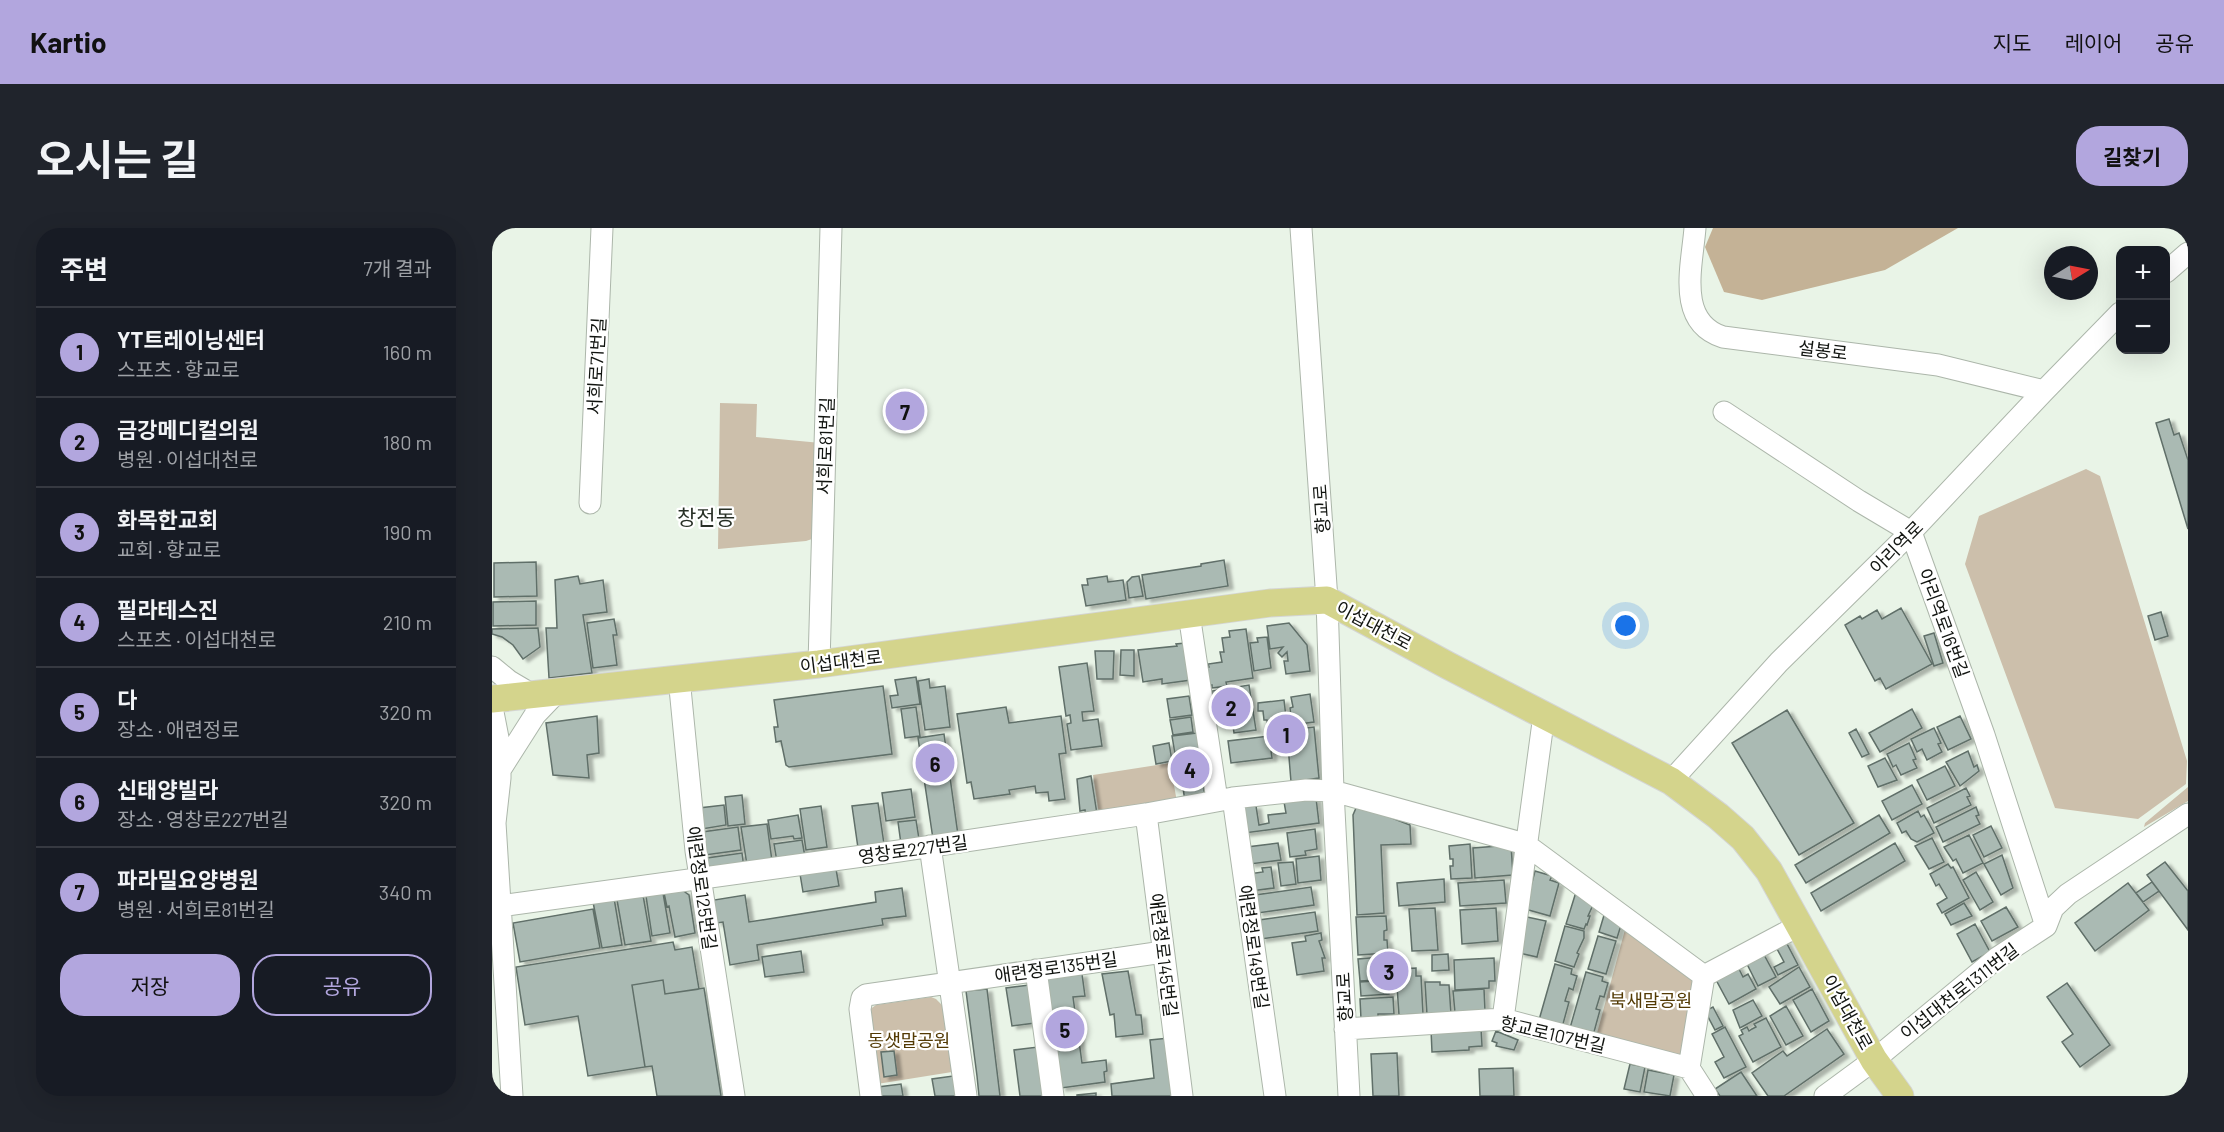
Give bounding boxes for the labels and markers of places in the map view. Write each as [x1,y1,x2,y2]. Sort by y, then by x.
pin: 7 [886,388,924,434]
pin: 2 [1212,684,1250,730]
pin: 1 [1266,712,1306,756]
pin: 6 [916,740,954,786]
pin: 4 [1170,746,1210,792]
pin: 3 [1370,948,1408,994]
pin: 5 [1046,1006,1084,1052]

